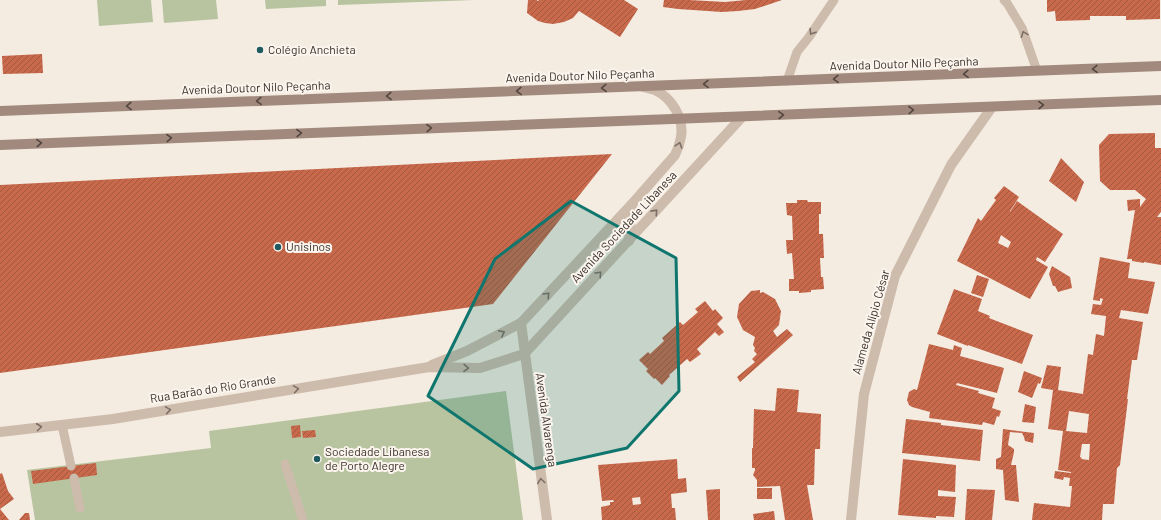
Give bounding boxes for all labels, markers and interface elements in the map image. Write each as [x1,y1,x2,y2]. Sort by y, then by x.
one-way arrow [809,28,817,35]
one-way arrow [1021,31,1029,38]
place label: Colégio Anchieta [268,42,356,56]
marker: Colégio Anchieta [255,45,265,55]
street label: Avenida Doutor Nilo Peçanha [829,53,979,73]
street label: Avenida Doutor Nilo Peçanha [505,65,655,85]
one-way arrow [1092,65,1098,73]
one-way arrow [962,70,969,79]
one-way arrow [833,75,839,83]
street label: Avenida Doutor Nilo Peçanha [181,77,331,97]
one-way arrow [703,80,709,88]
one-way arrow [601,84,607,92]
one-way arrow [516,87,522,95]
one-way arrow [386,92,392,100]
one-way arrow [256,97,262,106]
one-way arrow [1038,101,1044,109]
one-way arrow [126,102,132,111]
one-way arrow [908,106,914,114]
one-way arrow [778,111,784,120]
one-way arrow [426,124,432,133]
one-way arrow [296,129,302,138]
one-way arrow [166,134,172,143]
one-way arrow [36,139,42,148]
one-way arrow [674,142,682,149]
street label: Avenida Sociedade Libanesa [568,167,679,285]
one-way arrow [651,209,658,217]
place label: Unisinos [286,239,331,253]
marker: Unisinos [273,242,283,252]
street label: Alameda Alípio César [848,267,892,376]
one-way arrow [594,271,601,279]
one-way arrow [543,292,550,300]
one-way arrow [498,330,505,338]
one-way arrow [463,363,469,372]
street label: Rua Barão do Rio Grande [149,371,277,405]
street label: Avenida Alvarenga [533,372,561,468]
one-way arrow [293,385,299,394]
one-way arrow [164,406,171,415]
one-way arrow [36,423,42,432]
place label: Sociedade Libanesa de Porto Alegre [325,444,429,472]
marker: Sociedade Libanesa de Porto Alegre [312,454,322,464]
one-way arrow [537,478,546,484]

